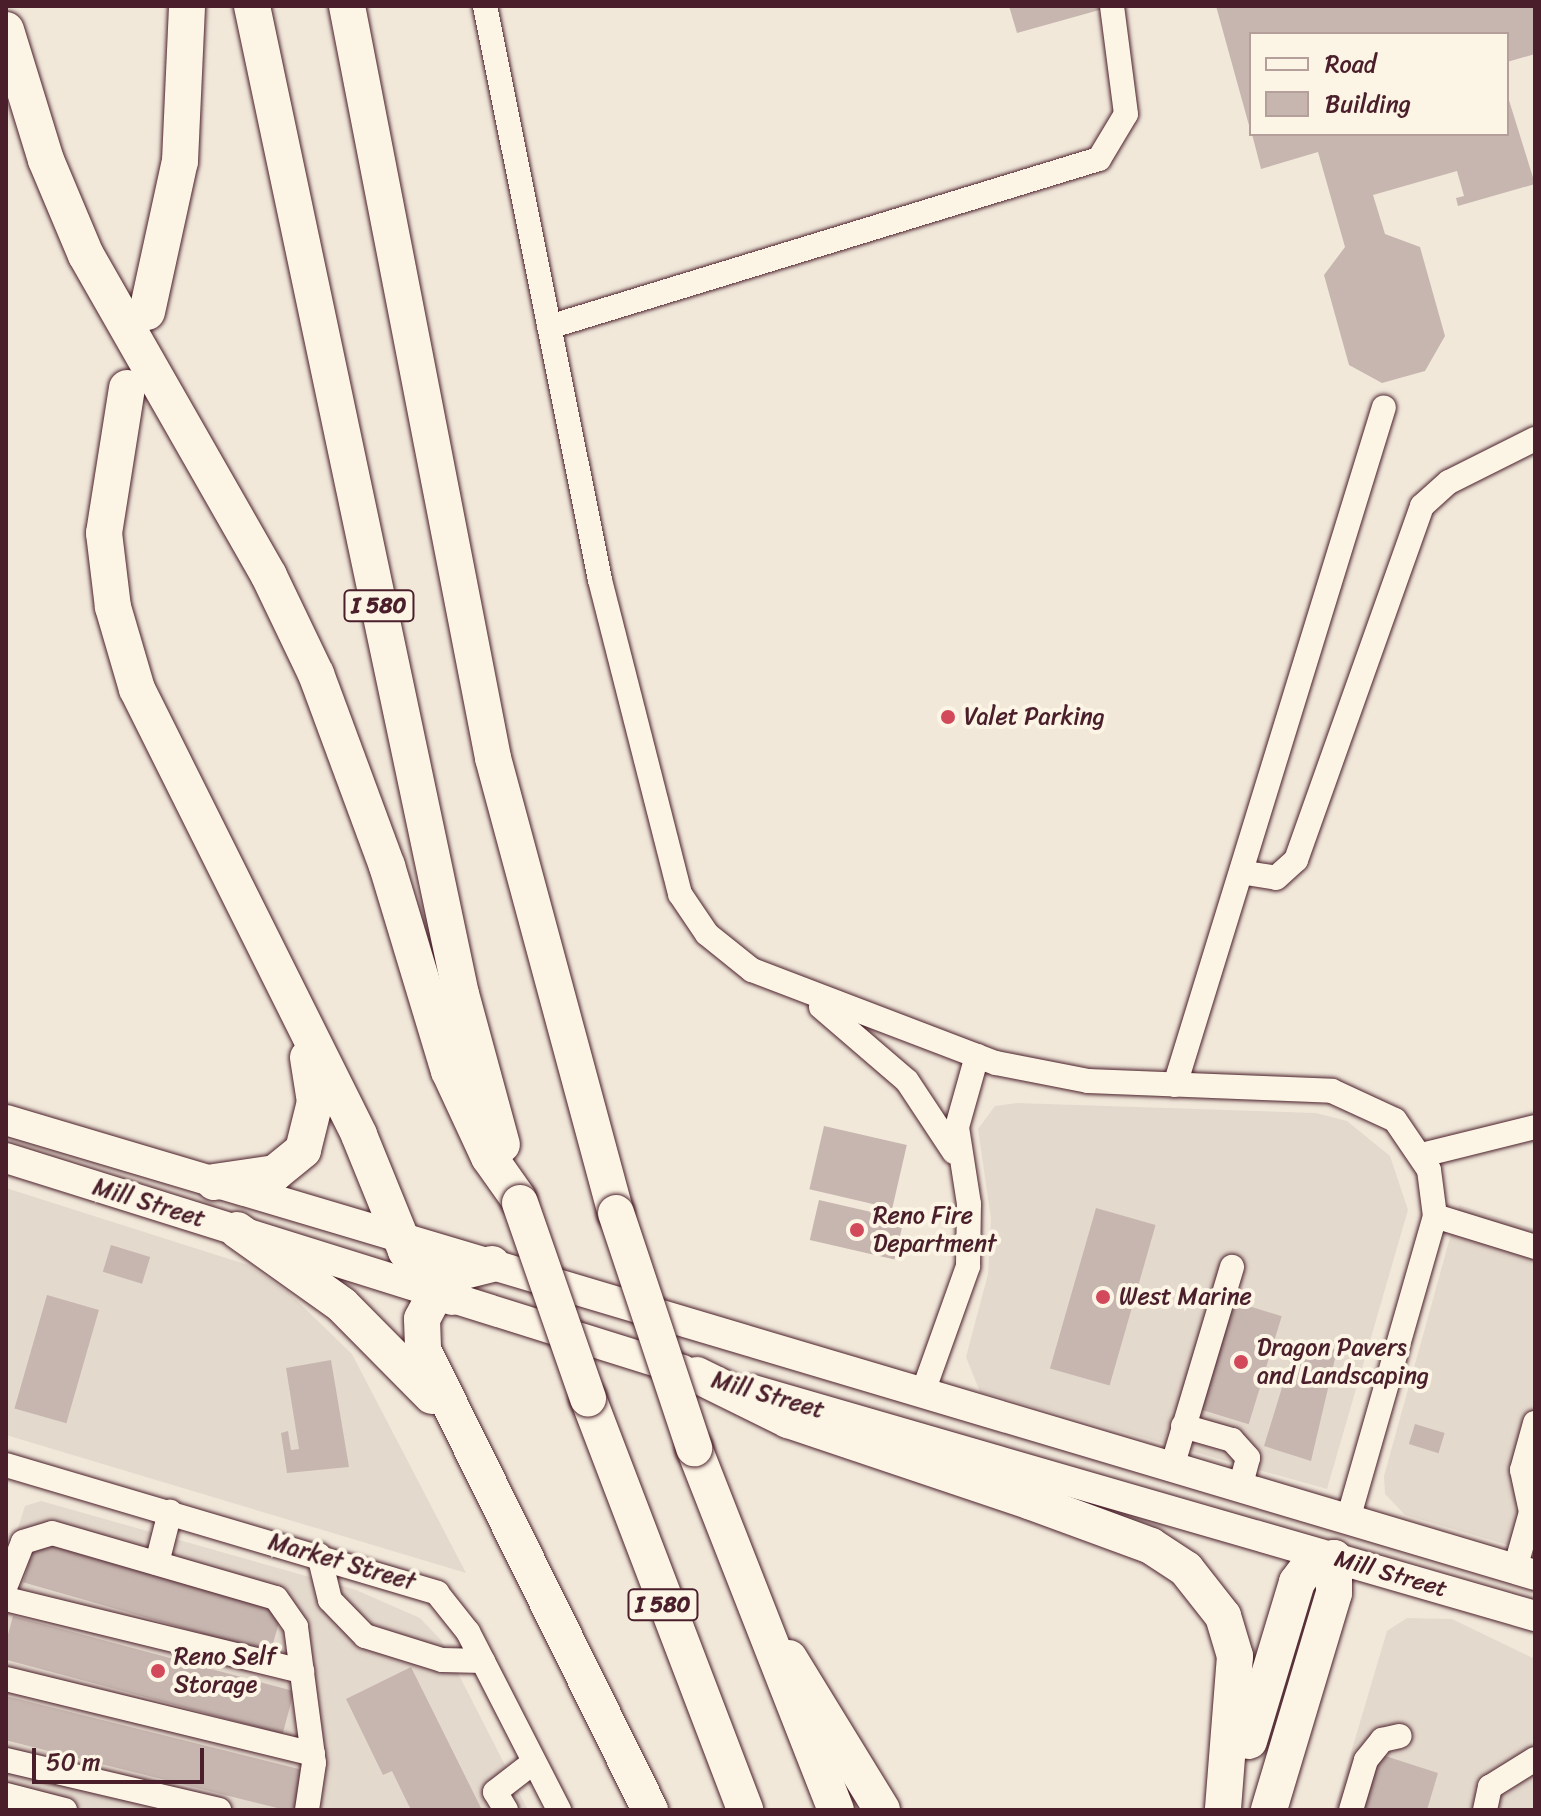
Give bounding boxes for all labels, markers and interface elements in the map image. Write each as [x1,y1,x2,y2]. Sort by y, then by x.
legend [1249,32,1509,136]
text: Road [1325,43,1376,85]
text: Building [1325,83,1411,125]
road number: I 580 [343,588,415,624]
place label: Valet Parking [964,703,1106,731]
marker: Valet Parking [939,708,957,726]
street label: Mill Street [89,1172,209,1234]
place label: Reno Fire Department [873,1202,997,1258]
marker: Reno Fire Department [848,1221,866,1239]
place label: West Marine [1119,1283,1250,1311]
marker: West Marine [1094,1288,1112,1306]
place label: Dragon Pavers and Landscaping [1257,1334,1428,1390]
marker: Dragon Pavers and Landscaping [1232,1353,1250,1371]
street label: Mill Street [708,1365,828,1425]
street label: Market Street [265,1527,419,1597]
street label: Mill Street [1331,1544,1451,1604]
road number: I 580 [627,1587,699,1623]
place label: Reno Self Storage [174,1643,277,1699]
marker: Reno Self Storage [149,1662,167,1680]
scale bar [36,1732,208,1782]
text: 50 m [46,1741,101,1783]

